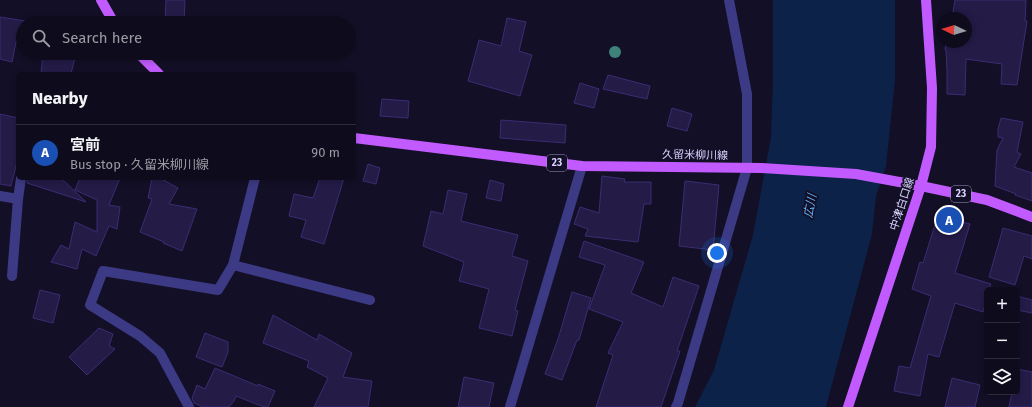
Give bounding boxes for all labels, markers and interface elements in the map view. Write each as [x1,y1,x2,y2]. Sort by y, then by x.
north arrow [936,12,972,48]
search box [16,16,356,60]
icon: search [30,27,52,49]
text: Search here [62,29,142,47]
text: Nearby [32,88,87,109]
text: 宮前 [70,136,100,154]
text: A [41,145,49,160]
text: 90 m [311,145,340,160]
street label: 久留米柳川線 [662,148,728,162]
road number: 23 [547,155,567,171]
text: Bus stop · 久留米柳川線 [70,157,209,172]
street label: 中津白口線 [887,176,917,232]
road number: 23 [951,186,971,202]
water label: 広川 [801,191,820,219]
pin: A [936,205,962,235]
your location [707,243,727,263]
map controls [984,287,1020,395]
button: + [984,287,1020,323]
button: − [984,323,1020,359]
button: layers [984,359,1020,395]

